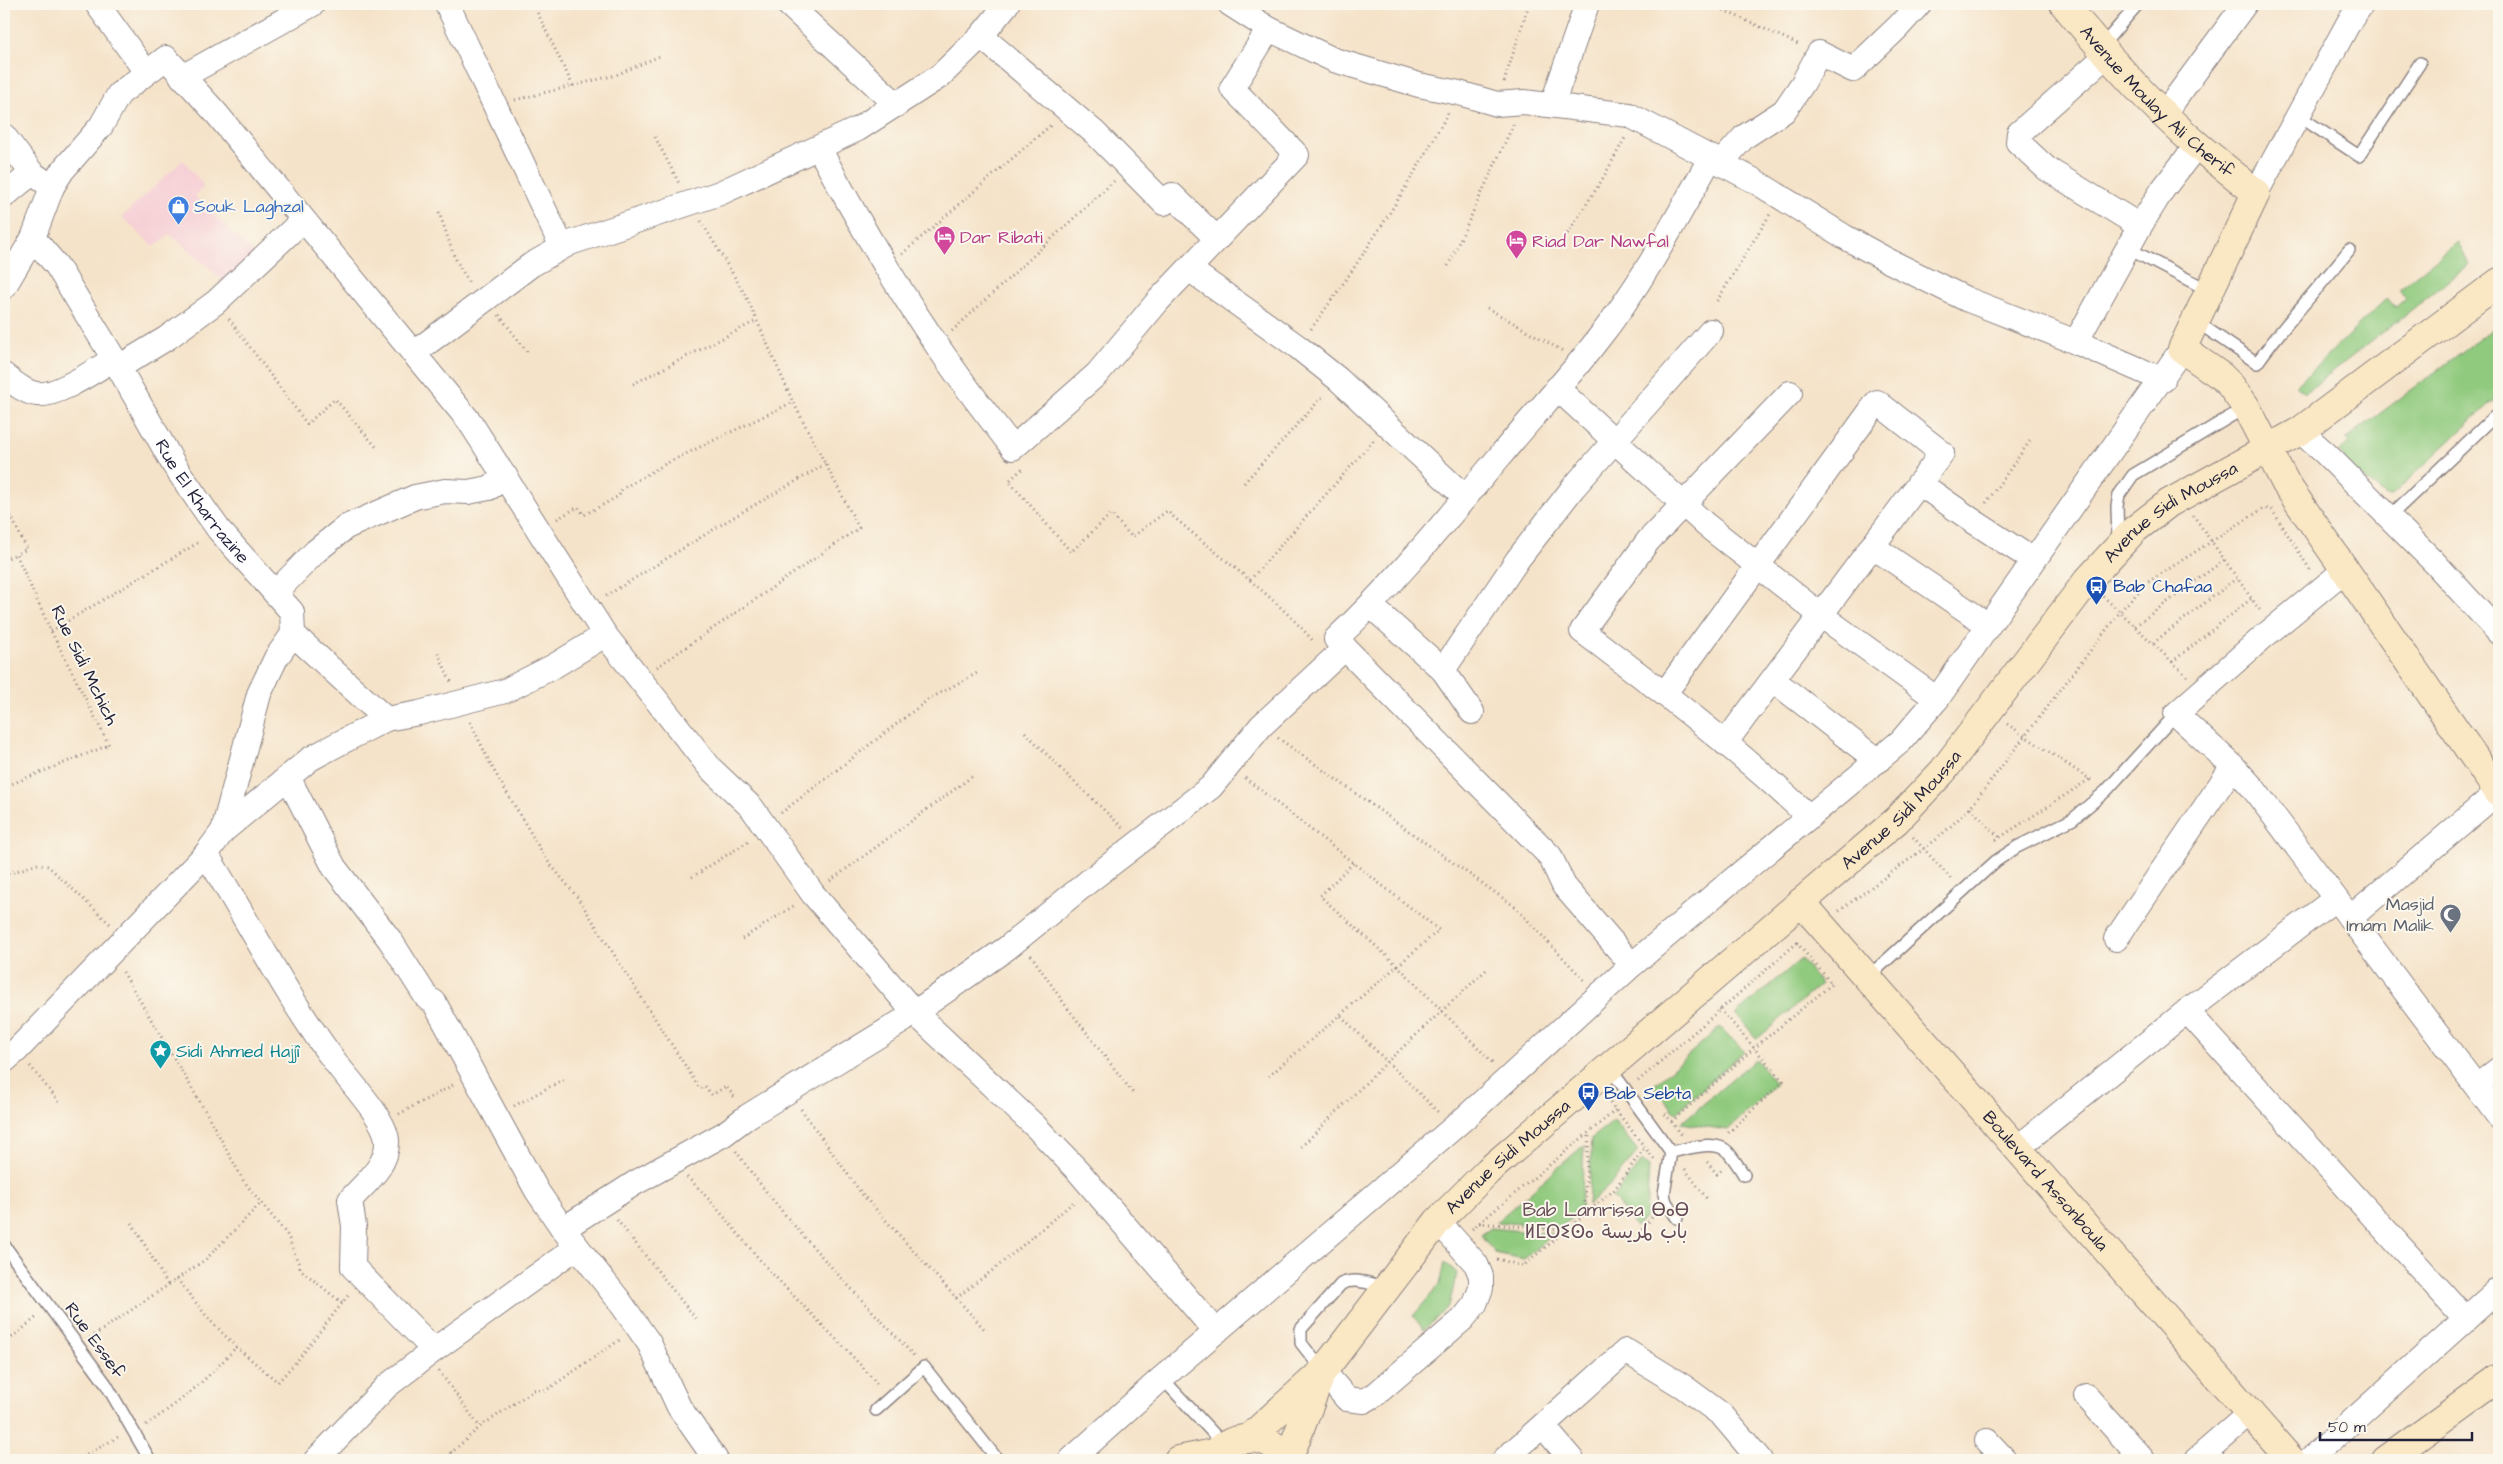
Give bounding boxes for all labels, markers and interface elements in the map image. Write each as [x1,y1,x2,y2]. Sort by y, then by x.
street label: Avenue Moulay Ali Cherif [2074,20,2240,184]
shop icon: Souk Laghzal [166,194,190,225]
place label: Souk Laghzal [194,194,304,220]
hotel icon: Dar Ribati [932,225,956,256]
place label: Dar Ribati [960,225,1043,250]
hotel icon: Riad Dar Nawfal [1504,229,1528,260]
place label: Riad Dar Nawfal [1532,229,1669,254]
street label: Rue El Kharrazine [149,435,255,569]
street label: Avenue Sidi Moussa [2098,456,2242,568]
bus stop icon: Bab Chafaa [2085,574,2109,605]
place label: Bab Chafaa [2113,574,2212,599]
street label: Rue Sidi Mchich [45,601,124,729]
street label: Avenue Sidi Moussa [1836,745,1967,876]
place label: Masjid Imam Malik [2346,892,2434,938]
mosque icon: Masjid Imam Malik [2438,902,2462,933]
place icon: Sidi Ahmed Hajjî [148,1039,172,1070]
place label: Sidi Ahmed Hajjî [176,1039,301,1064]
bus stop icon: Bab Sebta [1576,1081,1600,1112]
place label: Bab Sebta [1604,1081,1691,1106]
street label: Avenue Sidi Moussa [1440,1094,1576,1220]
street label: Boulevard Assonboula [1977,1105,2114,1257]
district label: Bab Lamrissa ⴱⴰⴱ ⵍⵎⵔⵉⵙⴰ باب لمريسة [1523,1197,1689,1246]
street label: Rue Essef [59,1297,131,1384]
scale bar [2320,1409,2473,1441]
text: 50 m [2328,1417,2366,1438]

